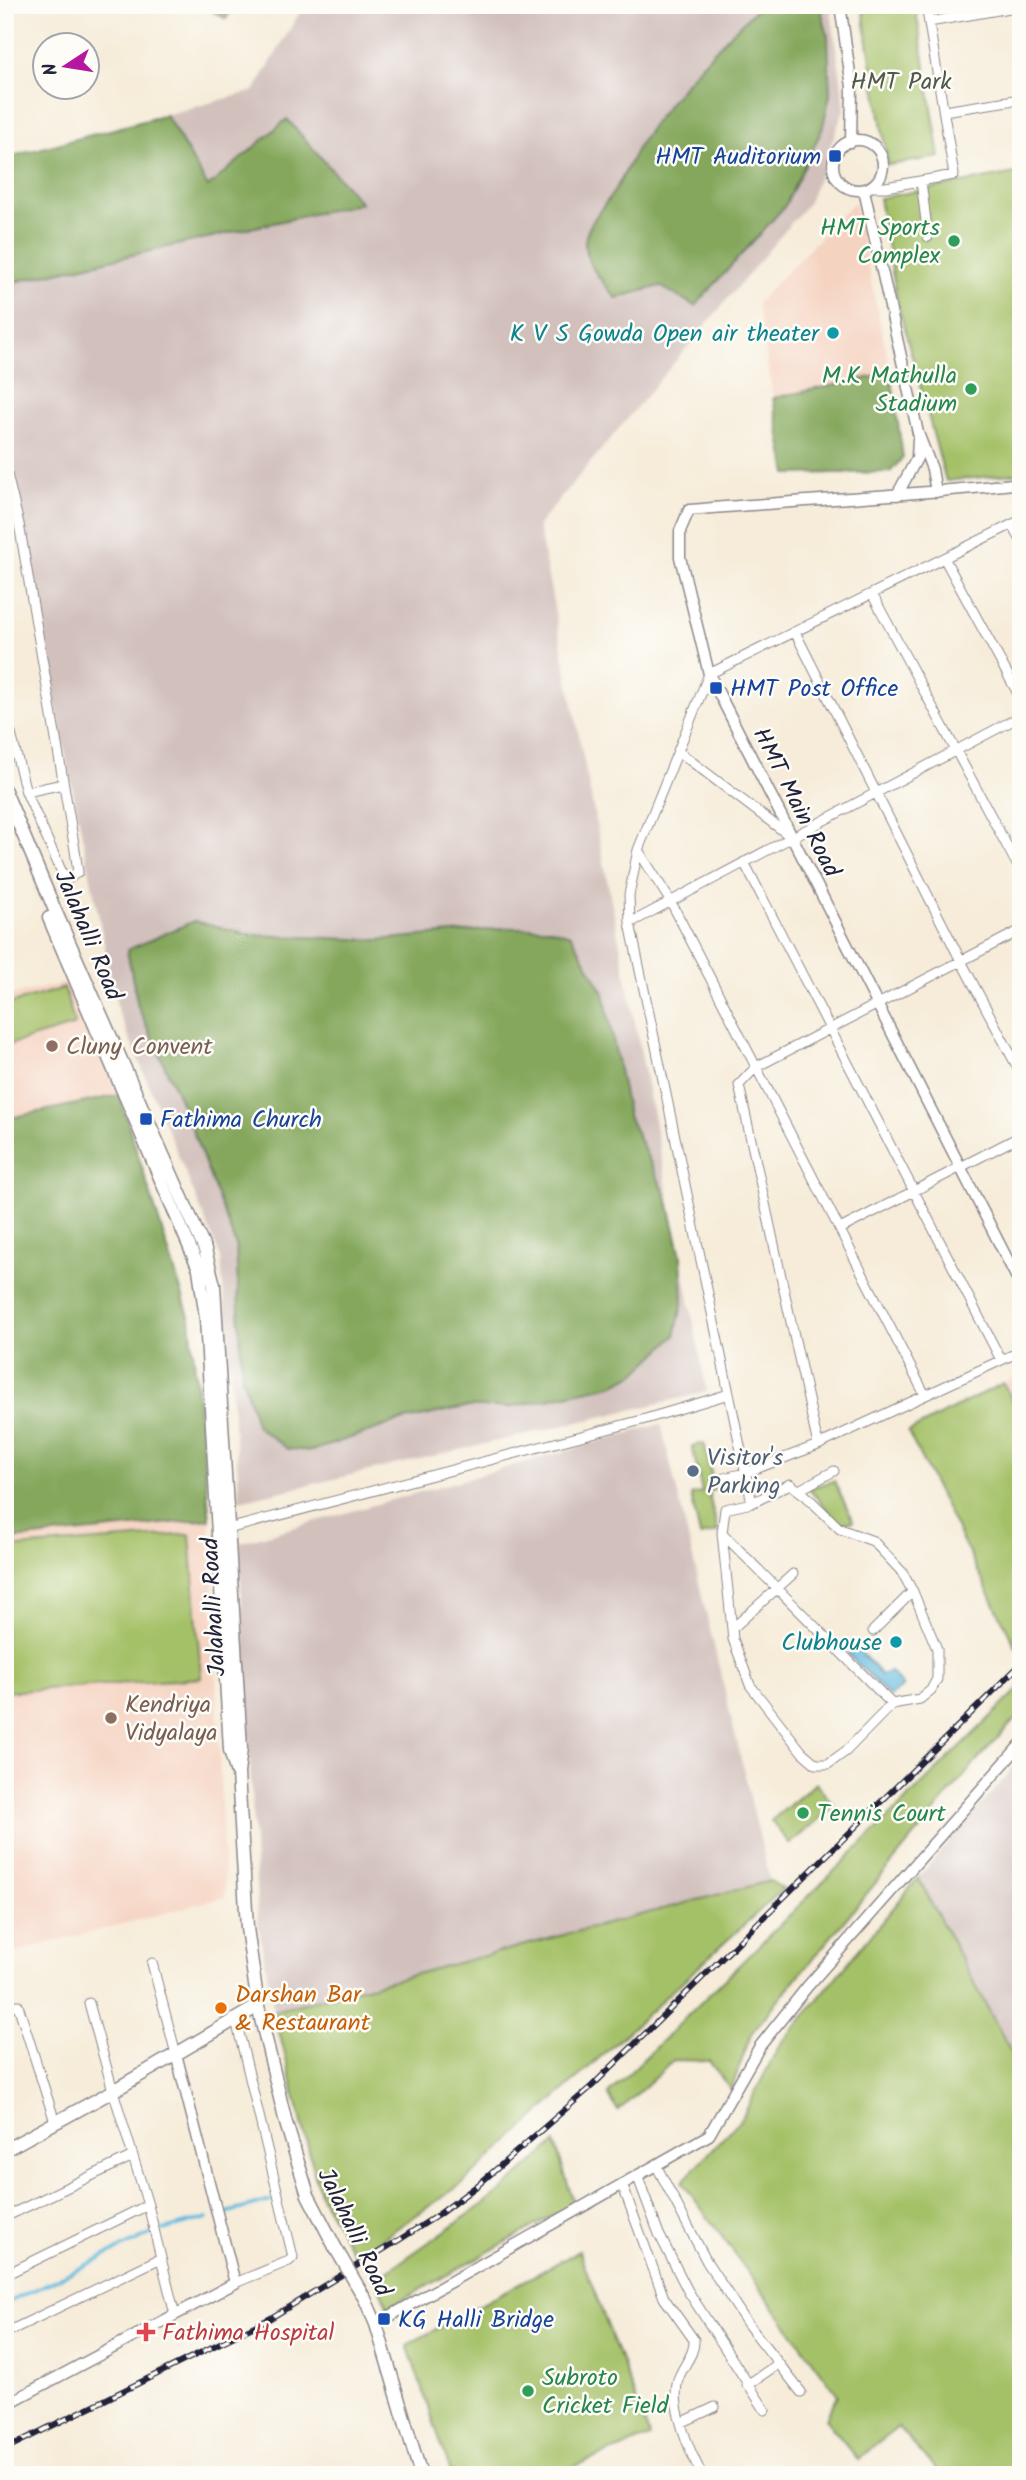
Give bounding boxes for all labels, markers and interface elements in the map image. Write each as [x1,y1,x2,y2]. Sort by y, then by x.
north arrow [32,32,102,102]
text: N [35,60,67,78]
park label: HMT Park [851,63,952,102]
place label: HMT Auditorium [655,138,821,177]
marker: HMT Auditorium [827,148,843,164]
place label: HMT Sports Complex [820,209,941,276]
marker: HMT Sports Complex [946,233,962,249]
place label: K V S Gowda Open air theater [510,315,821,354]
marker: K V S Gowda Open air theater [825,325,841,341]
place label: M.K Mathulla Stadium [822,357,957,424]
marker: M.K Mathulla Stadium [963,381,979,397]
place label: HMT Post Office [730,670,899,709]
marker: HMT Post Office [708,680,724,696]
street label: HMT Main Road [741,721,851,885]
street label: Jalahalli Road [43,864,133,1008]
place label: Cluny Convent [66,1028,213,1067]
marker: Cluny Convent [44,1038,60,1054]
place label: Fathima Church [160,1101,322,1140]
marker: Fathima Church [138,1111,154,1127]
place label: Visitor's Parking [707,1439,783,1506]
marker: Visitor's Parking [685,1463,701,1479]
street label: Jalahalli Road [191,1535,238,1677]
place label: Clubhouse [781,1624,882,1663]
marker: Clubhouse [888,1634,904,1650]
place label: Kendriya Vidyalaya [125,1686,218,1753]
marker: Kendriya Vidyalaya [103,1710,119,1726]
place label: Tennis Court [817,1795,947,1834]
marker: Tennis Court [795,1805,811,1821]
place label: Darshan Bar & Restaurant [235,1976,371,2043]
marker: Darshan Bar & Restaurant [213,2000,229,2016]
street label: Jalahalli Road [306,2162,402,2305]
place label: KG Halli Bridge [398,2301,554,2340]
marker: KG Halli Bridge [376,2311,392,2327]
place label: Fathima Hospital [162,2314,335,2353]
marker: Fathima Hospital [136,2322,156,2342]
place label: Subroto Cricket Field [542,2359,670,2426]
marker: Subroto Cricket Field [520,2383,536,2399]

